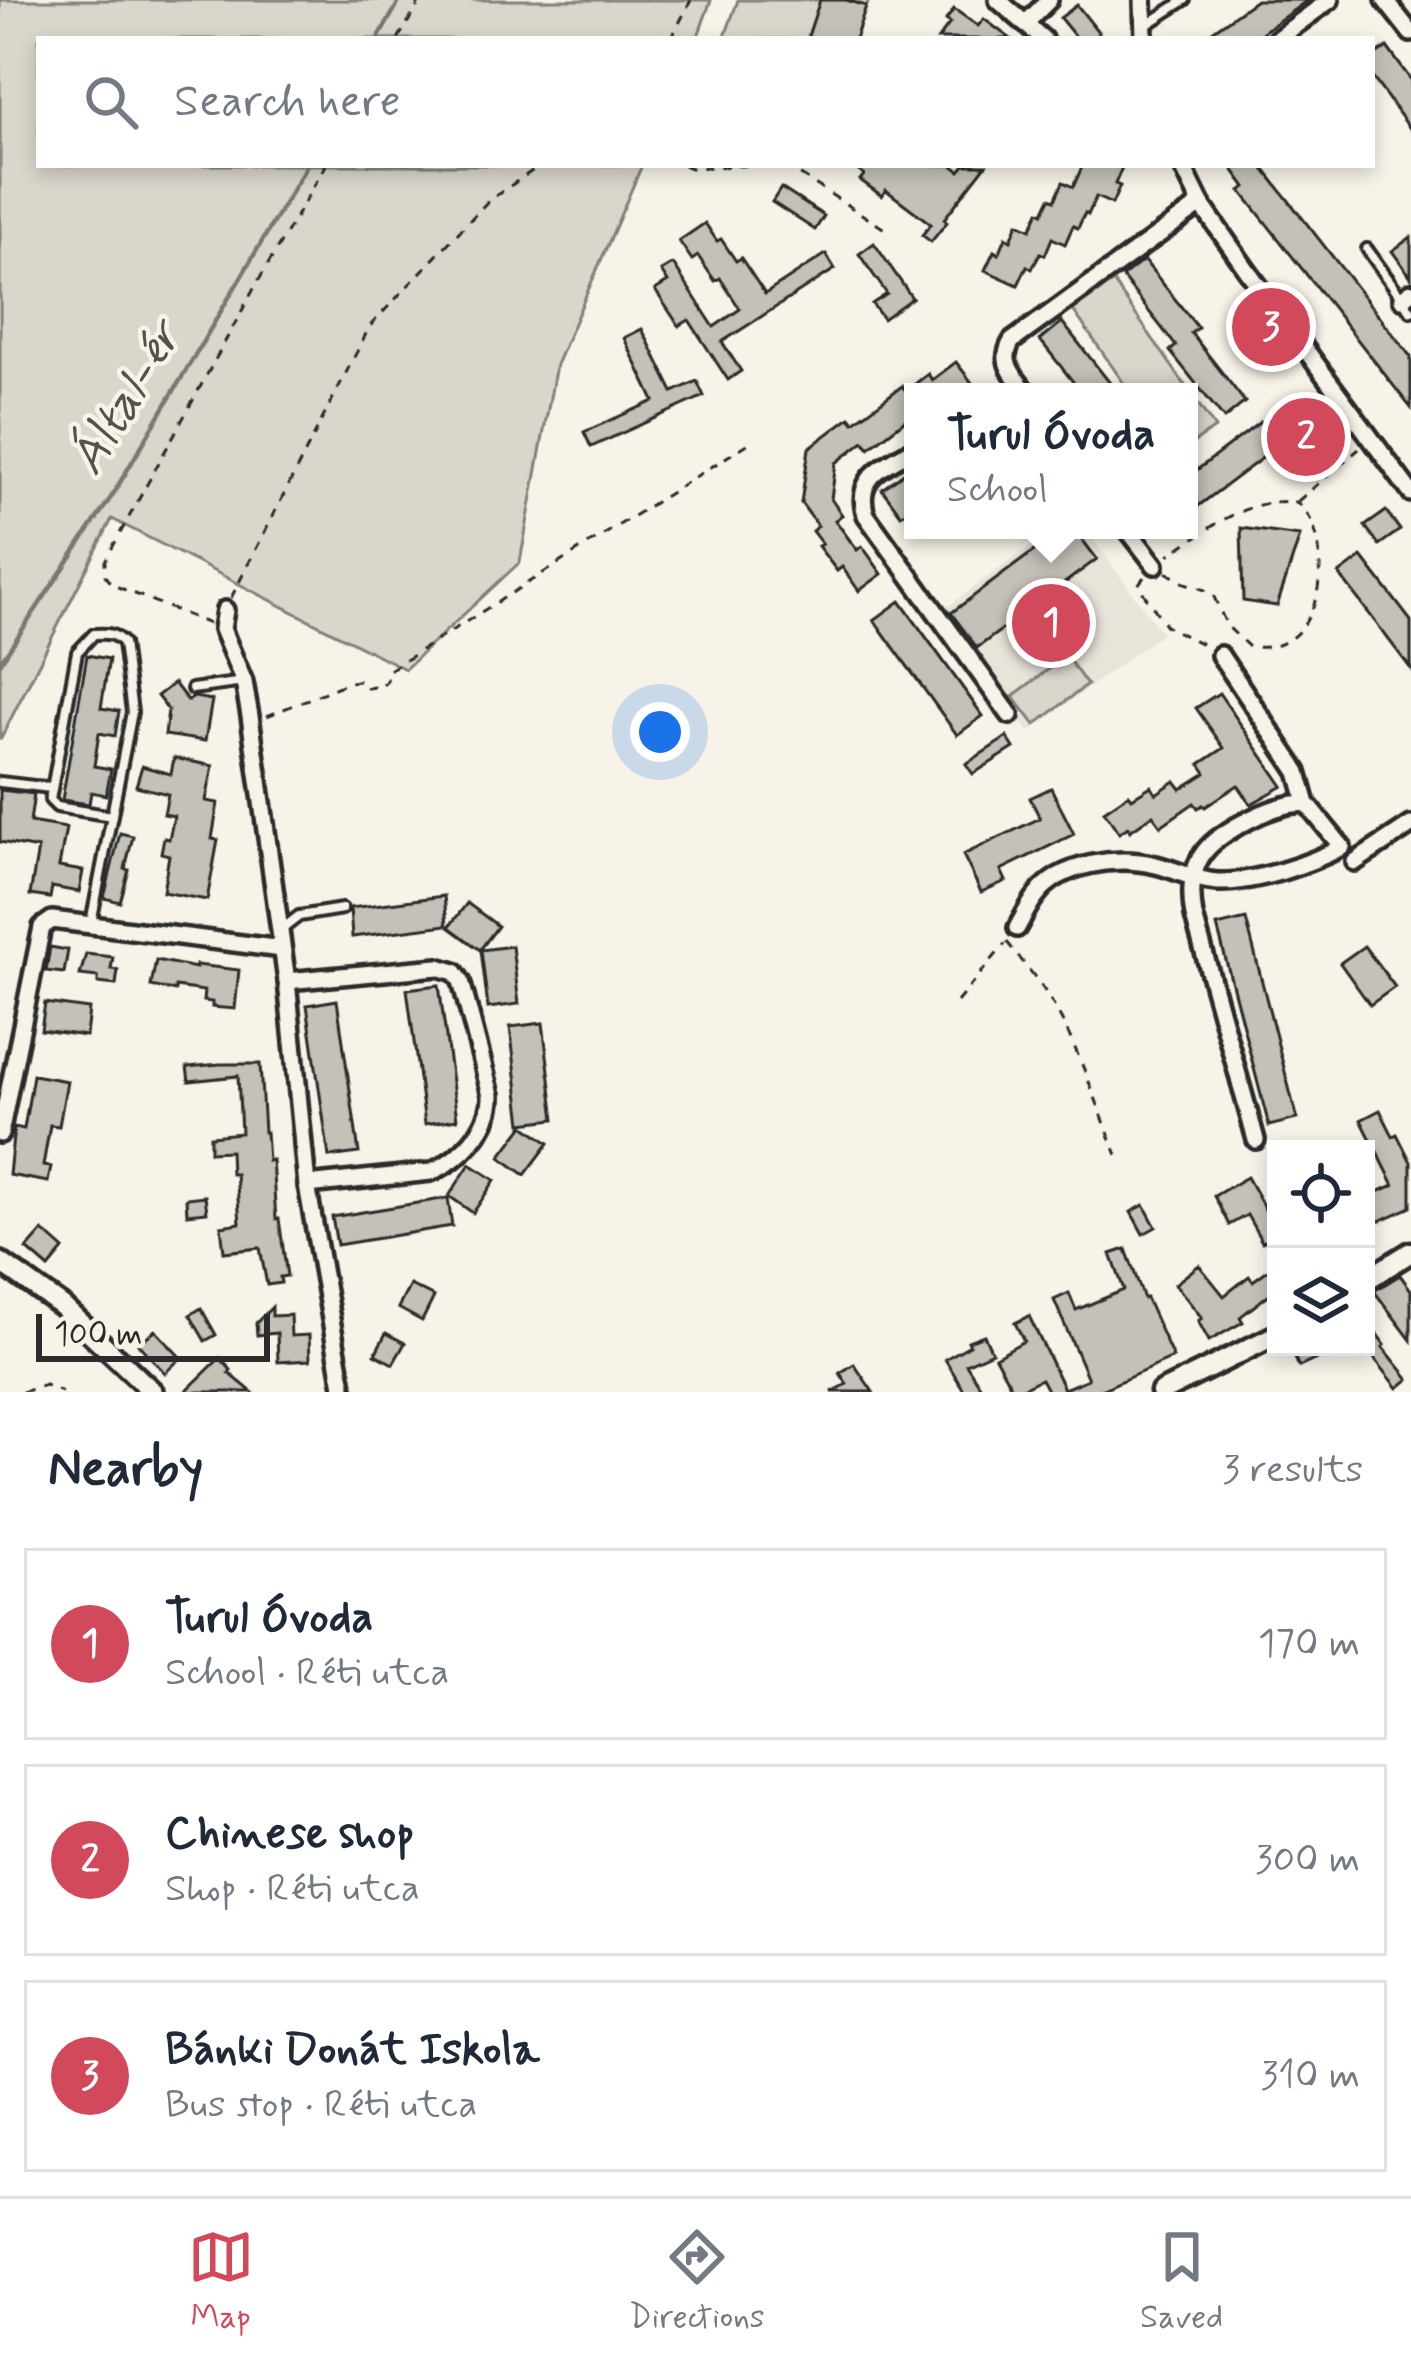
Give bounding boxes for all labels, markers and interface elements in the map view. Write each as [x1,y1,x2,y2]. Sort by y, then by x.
search box [36,36,1375,168]
icon: search [78,69,144,135]
text: Search here [174,73,401,132]
pin: 3 [1232,282,1310,372]
water label: Által-ér [56,306,201,488]
popup [904,383,1198,539]
pin: 2 [1267,392,1345,482]
text: Turul Óvoda [947,406,1155,465]
text: School [947,465,1048,516]
pin: 1 [1012,578,1090,668]
your location [630,702,690,762]
map controls [1267,1140,1375,1356]
button: locate [1267,1140,1375,1248]
button: layers [1267,1248,1375,1356]
scale bar [36,1308,270,1361]
text: 100 m [54,1313,143,1357]
text: Nearby [48,1437,203,1503]
text: 3 results [1222,1445,1363,1496]
text: Turul Óvoda [165,1589,373,1648]
text: 1 [81,1619,99,1670]
text: 170 m [1258,1619,1360,1670]
text: School · Réti utca [165,1648,449,1699]
text: Chinese shop [165,1805,414,1864]
text: 2 [80,1835,100,1886]
text: 300 m [1255,1835,1360,1886]
text: Shop · Réti utca [165,1864,420,1915]
text: Bánki Donát Iskola [165,2021,539,2080]
text: 3 [81,2051,99,2102]
text: 310 m [1261,2051,1360,2102]
text: Bus stop · Réti utca [165,2080,477,2131]
tab: Map [188,2224,254,2340]
tab: Directions [629,2224,765,2340]
tab: Saved [1140,2224,1223,2340]

